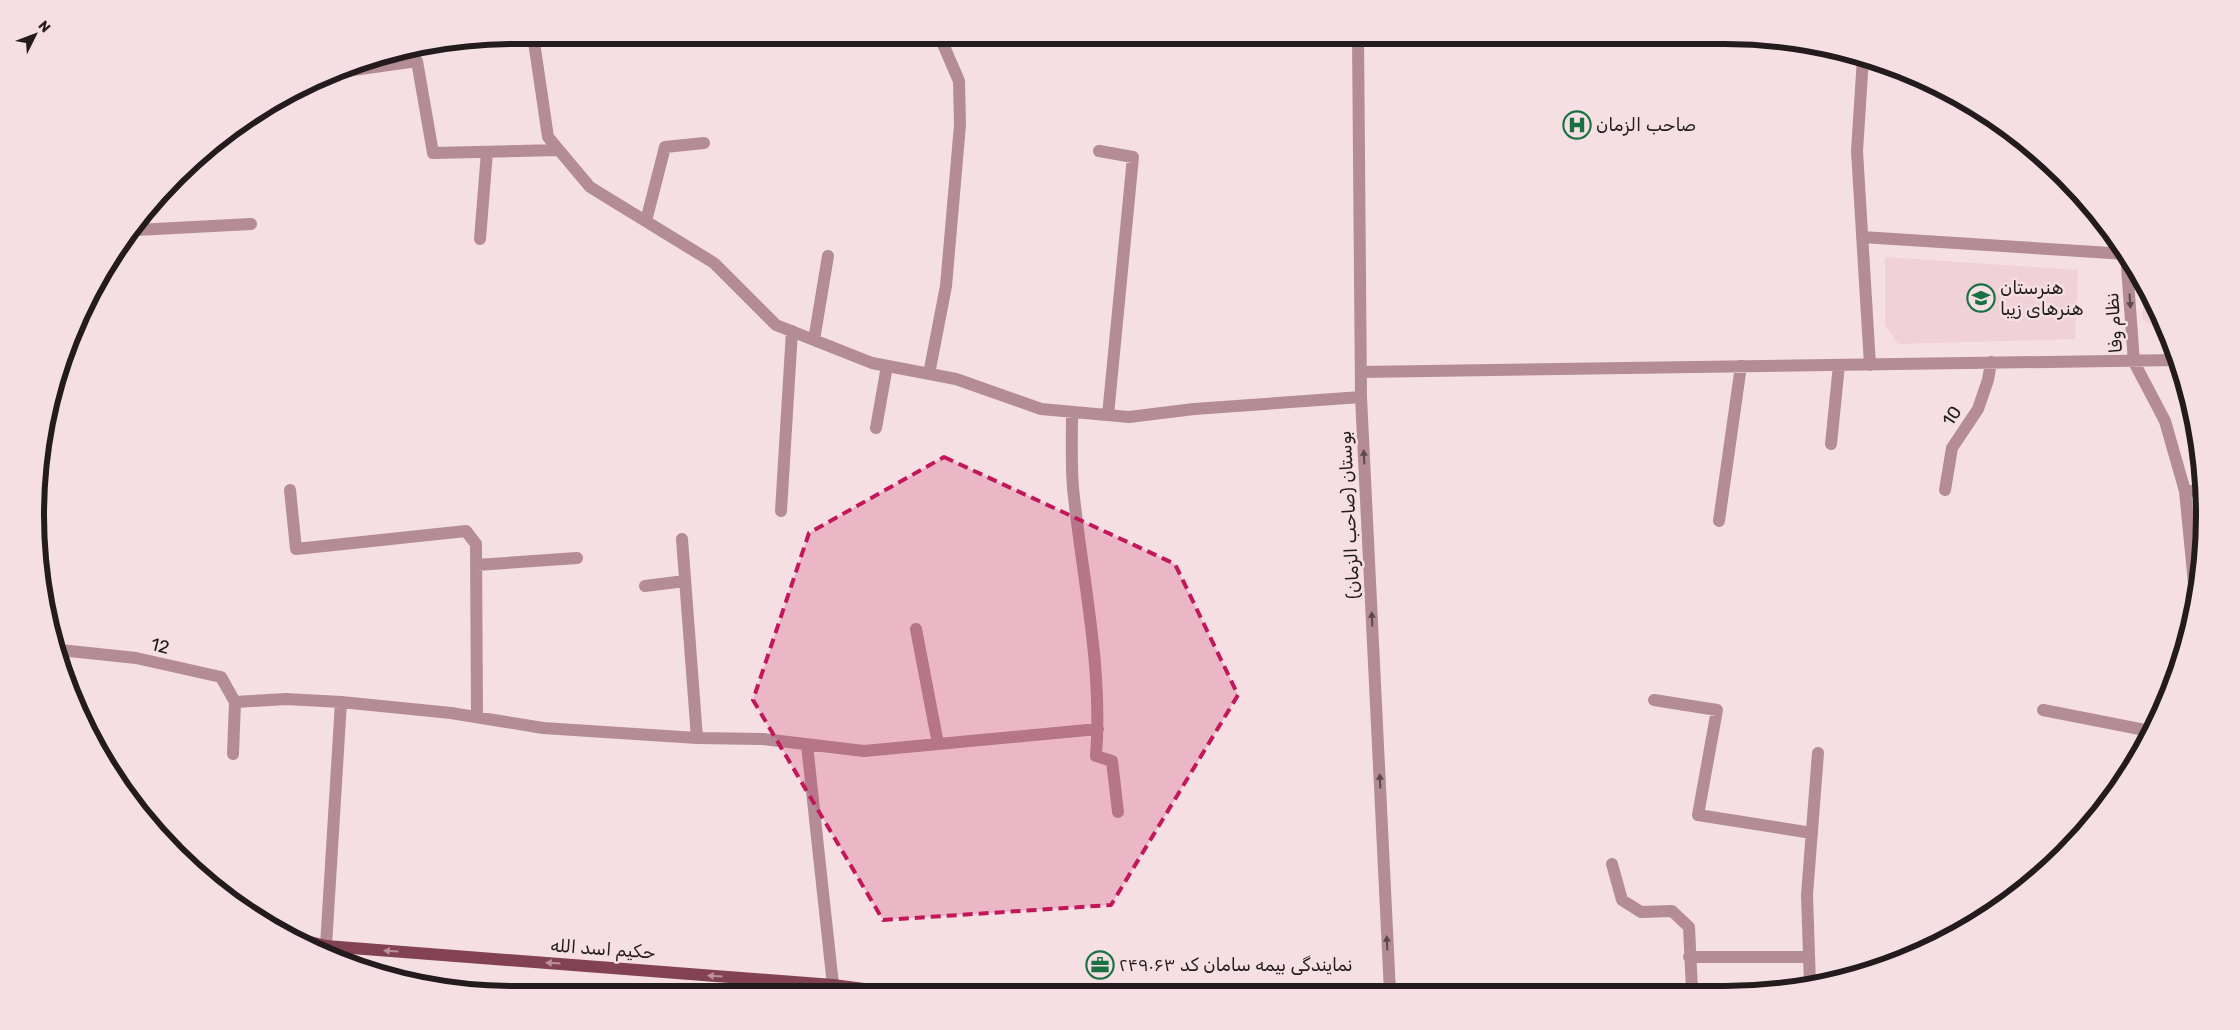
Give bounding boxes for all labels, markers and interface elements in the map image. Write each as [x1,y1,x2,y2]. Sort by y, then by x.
north arrow [10,10,60,60]
text: N [35,17,54,36]
hospital icon: صاحب الزمان [1562,110,1592,140]
place label: صاحب الزمان [1596,114,1696,136]
place label: هنرستان هنرهای زیبا [2000,277,2083,320]
school or university icon: هنرستان هنرهای زیبا [1966,283,1996,313]
street label: نظام وفا [2101,292,2127,354]
one-way arrow [2126,293,2134,309]
street label: 10 [1938,402,1966,430]
street label: بوستان (صاحب الزمان) [1334,430,1364,600]
one-way arrow [1360,448,1368,464]
one-way arrow [1367,611,1375,627]
street label: 12 [148,633,172,659]
one-way arrow [1375,773,1383,789]
street label: حکیم اسد الله [550,934,656,965]
one-way arrow [1383,935,1391,951]
one-way arrow [383,946,399,954]
office icon: نمایندگی بیمه سامان کد ۲۴۹۰۶۳ [1085,950,1115,980]
place label: نمایندگی بیمه سامان کد ۲۴۹۰۶۳ [1119,954,1353,976]
one-way arrow [545,959,561,967]
one-way arrow [707,971,723,979]

